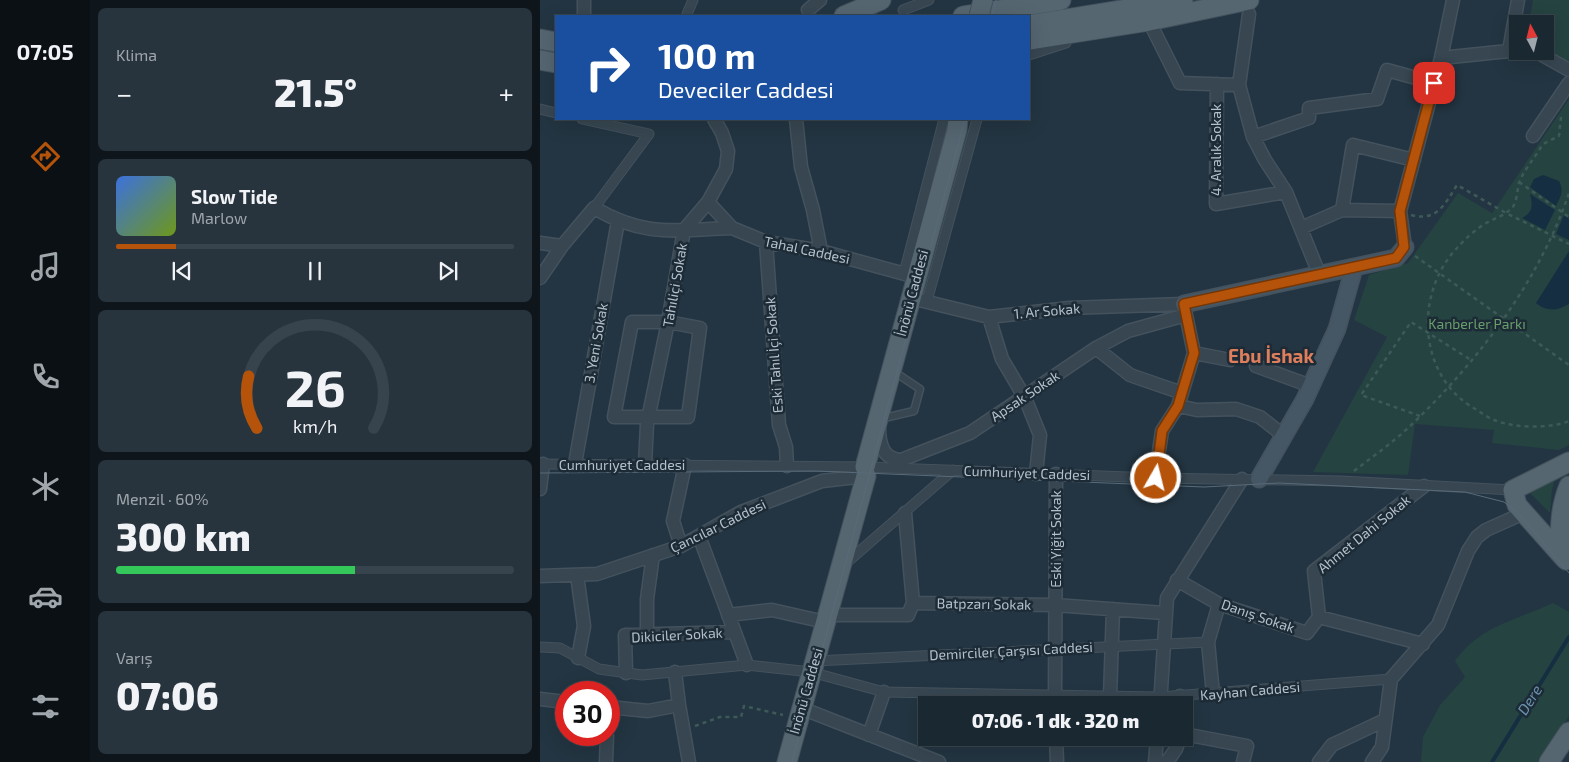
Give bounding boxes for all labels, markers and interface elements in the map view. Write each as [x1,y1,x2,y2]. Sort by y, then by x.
north arrow [1509,15,1554,60]
map controls [1509,15,1554,60]
text: 100 m [658,34,756,76]
icon: right [575,35,640,100]
text: 07:05 [16,38,74,64]
text: Klima [116,45,157,64]
pin [1413,62,1455,104]
text: 21.5° [274,69,357,115]
icon: arrive [1420,69,1448,97]
text: − [116,76,132,110]
text: + [499,76,514,110]
text: Deveciler Caddesi [658,76,834,102]
street label: 4. Aralık Sokak [1207,104,1224,196]
icon: directions [28,139,63,174]
text: Slow Tide [191,185,278,208]
text: Marlow [191,208,247,227]
street label: Tahal Caddesi [763,232,851,267]
street label: Tahıliçi Sokak [659,242,691,328]
street label: İnönü Caddesi [892,248,931,338]
icon: music [28,249,63,284]
icon: previous [168,257,196,285]
icon: pause [301,257,329,285]
icon: next [434,257,462,285]
street label: Eski Tahıl İçi Sokak [761,296,787,414]
street label: 1. Ar Sokak [1013,299,1081,322]
street label: 3. Yeni Sokak [580,302,611,384]
park label: Kanberler Parkı [1428,315,1526,332]
district label: Ebu İshak [1228,344,1314,367]
text: 26 [285,355,345,417]
icon: phone [28,359,63,394]
street label: Apsak Sokak [987,366,1062,425]
text: km/h [293,415,337,437]
position arrow [1129,451,1181,503]
street label: Cumhuriyet Caddesi [559,456,685,473]
street label: Cumhuriyet Caddesi [963,462,1091,483]
icon: climate [28,469,63,504]
text: Menzil · 60% [116,489,208,508]
street label: Eski Yiğit Sokak [1047,490,1064,588]
street label: Ahmet Dahi Sokak [1314,491,1414,576]
street label: Çancılar Caddesi [667,495,769,557]
text: 300 km [116,513,251,559]
icon: car [28,579,63,614]
street label: Batpzarı Sokak [937,594,1031,613]
street label: Danış Sokak [1219,595,1297,637]
street label: Dikiciler Sokak [631,624,723,645]
street label: Demirciler Çarşısı Caddesi [929,638,1093,664]
street label: İnönü Caddesi [785,646,826,736]
text: Varış [116,648,153,667]
text: 07:06 [116,672,218,718]
street label: Kayhan Caddesi [1199,678,1301,703]
speed limit sign: 30 [555,681,620,746]
water label: Dere [1513,681,1545,718]
icon: filters [28,689,63,724]
text: 07:06 · 1 dk · 320 m [972,709,1139,732]

